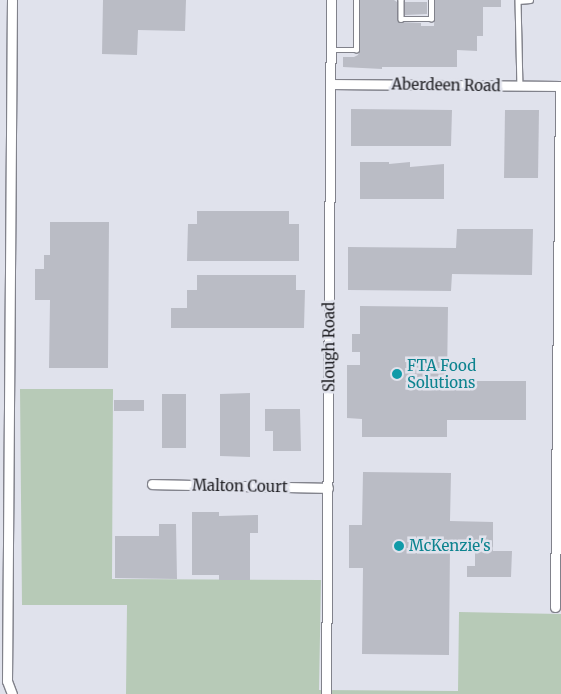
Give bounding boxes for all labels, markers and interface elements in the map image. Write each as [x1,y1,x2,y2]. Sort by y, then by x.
street label: Aberdeen Road [391,75,501,95]
street label: Slough Road [320,302,338,392]
place label: FTA Food Solutions [407,356,476,391]
marker: FTA Food Solutions [391,368,403,380]
street label: Malton Court [192,476,288,496]
place label: McKenzie's [409,537,491,555]
marker: McKenzie's [393,540,405,552]

